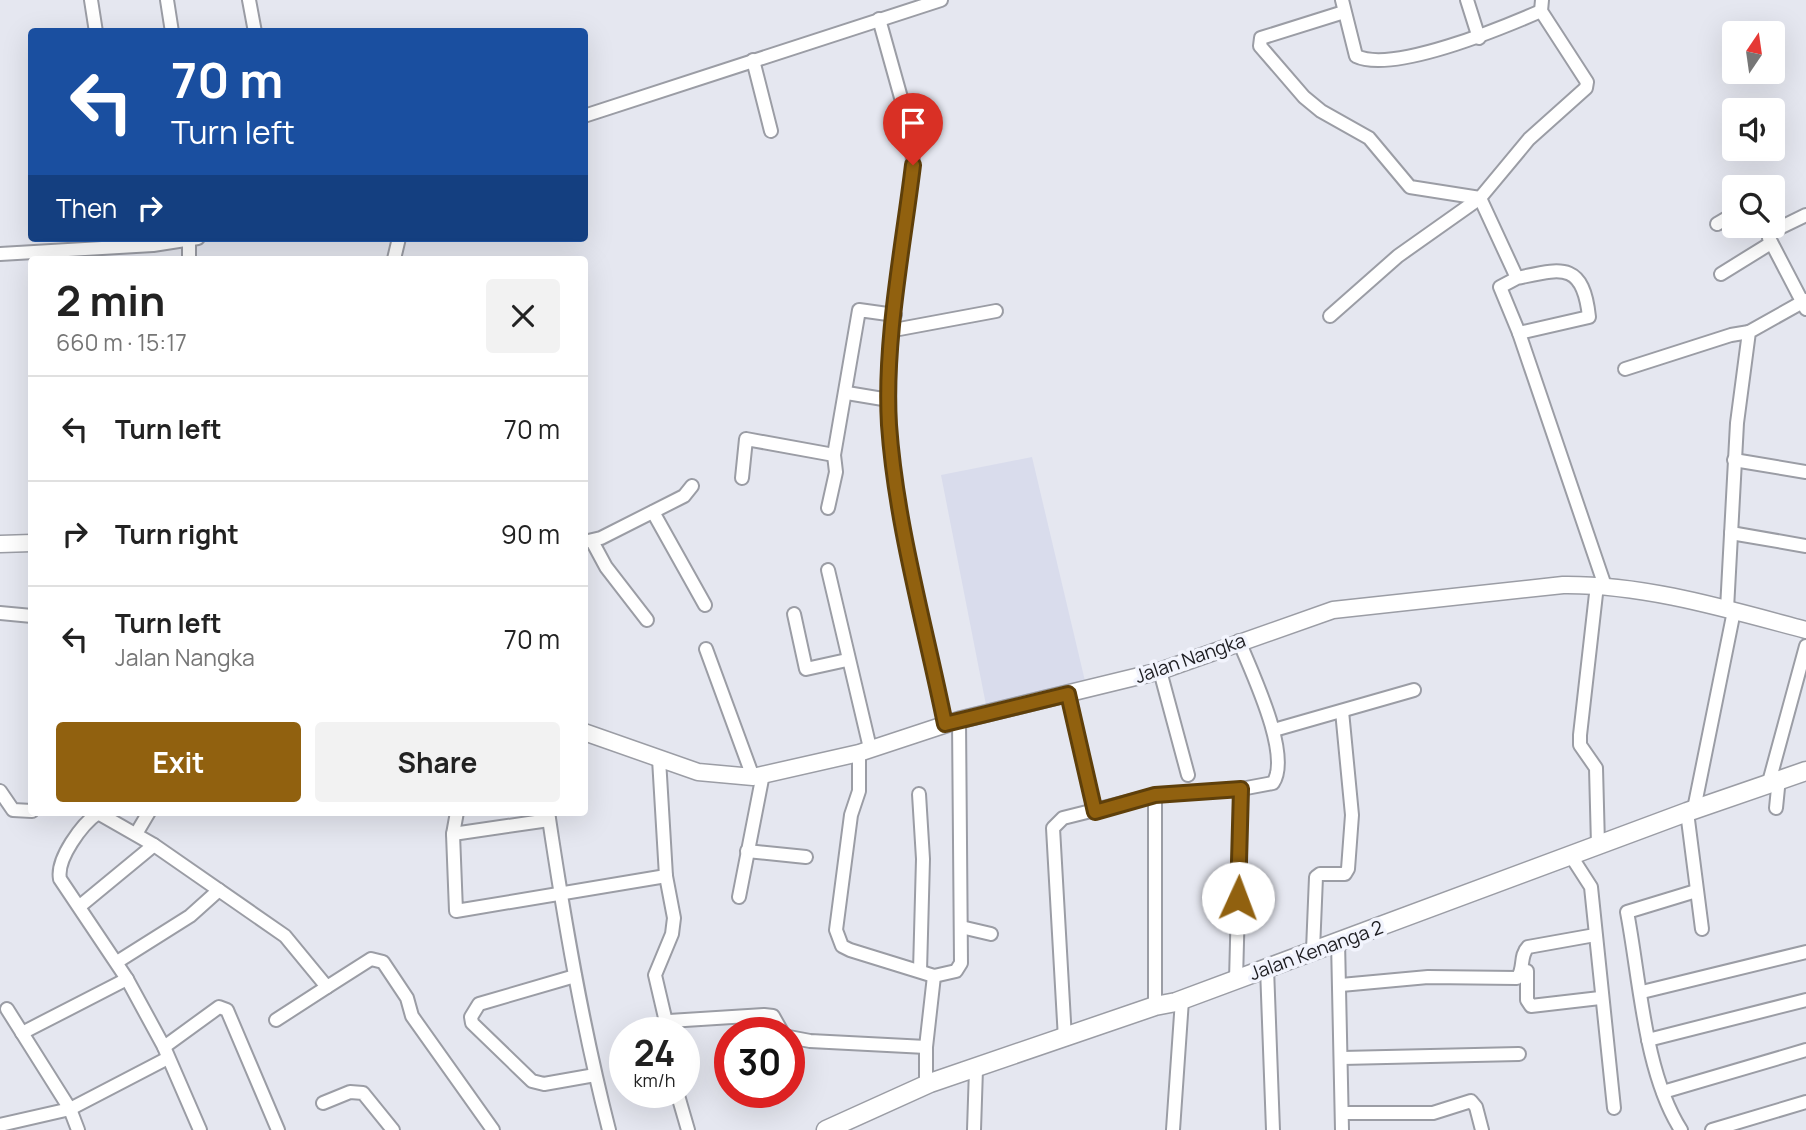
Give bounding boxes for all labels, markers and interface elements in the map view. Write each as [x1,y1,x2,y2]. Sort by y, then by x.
north arrow [1722,21,1785,84]
map controls [1722,21,1785,238]
text: 70 m [171,46,283,113]
icon: left [56,56,147,147]
pin [883,93,943,165]
button: sound [1722,98,1785,161]
icon: arrive [894,104,932,142]
text: Turn left [171,110,295,154]
button: search [1722,175,1785,238]
icon: right [131,189,169,227]
text: Then [56,190,117,226]
text: 2 min [56,271,165,329]
button: close [486,279,560,353]
text: 660 m · 15:17 [56,326,187,358]
icon: left [56,410,94,448]
text: Turn left [115,411,222,447]
text: 70 m [504,411,560,447]
icon: right [56,515,94,553]
text: Turn right [115,516,239,552]
text: 90 m [501,516,560,552]
text: Turn left [115,605,222,641]
icon: left [56,620,94,658]
text: 70 m [504,621,560,657]
street label: Jalan Nangka [1131,627,1249,689]
text: Jalan Nangka [115,641,255,673]
button: Exit [56,722,301,802]
button: Share [315,722,560,802]
position arrow [1201,861,1275,935]
street label: Jalan Kenanga 2 [1246,914,1386,986]
speed limit sign: 30 [714,1017,805,1108]
text: 24 [634,1029,675,1077]
text: km/h [634,1068,675,1092]

